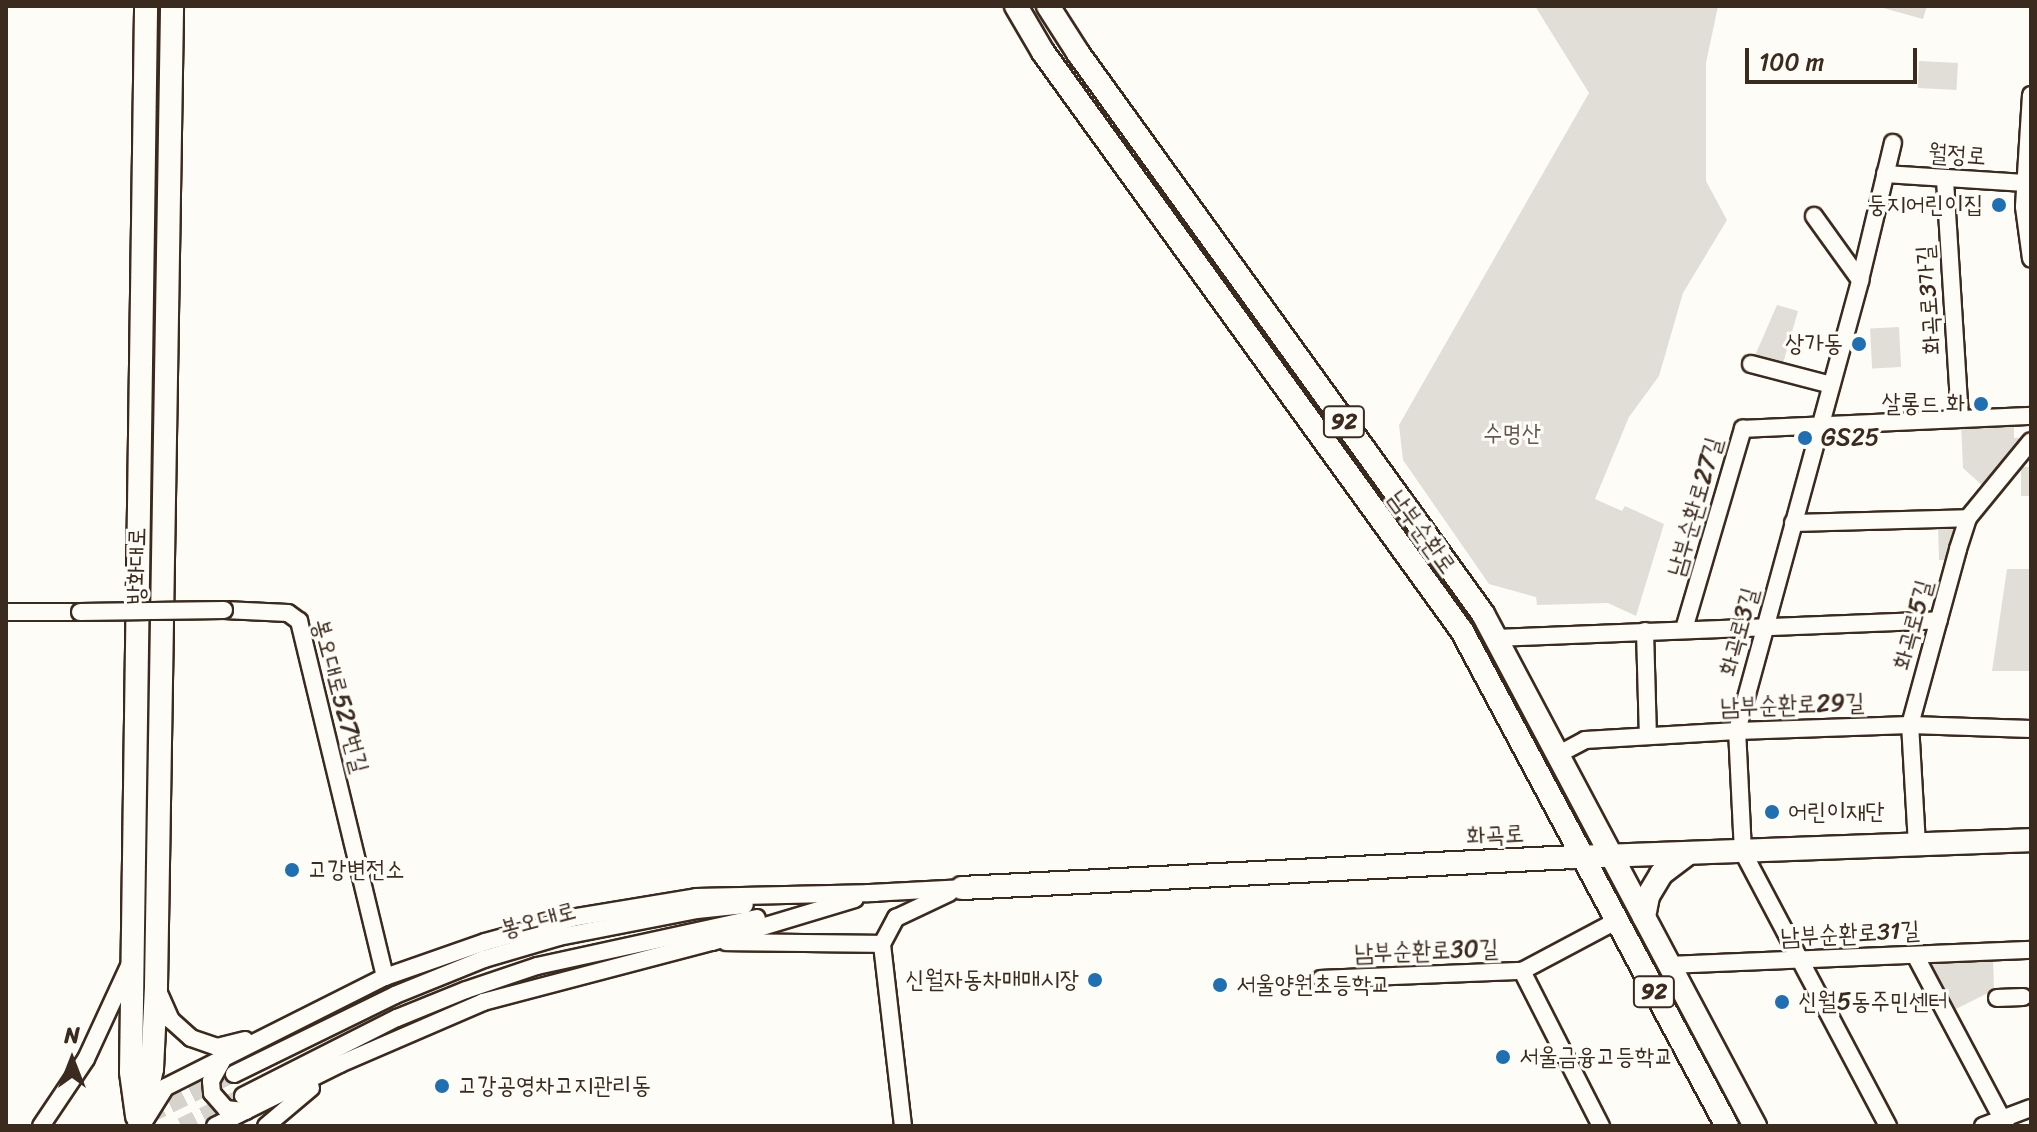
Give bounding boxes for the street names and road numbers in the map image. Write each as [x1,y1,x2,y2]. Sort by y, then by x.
street label: 월정로 [1927,139,1987,171]
street label: 화곡로3가길 [1911,244,1947,356]
road number: 92 [1322,404,1366,440]
street label: 남부순환로27길 [1661,434,1729,580]
street label: 남부순환로 [1382,484,1462,580]
street label: 방화대로 [122,527,152,605]
street label: 화곡로5길 [1887,577,1939,673]
street label: 화곡로3길 [1713,585,1765,679]
street label: 봉오대로527번길 [306,616,374,776]
street label: 남부순환로29길 [1719,688,1865,722]
street label: 화곡로 [1465,819,1525,851]
street label: 봉오대로 [497,896,579,944]
street label: 남부순환로31길 [1780,916,1920,952]
street label: 남부순환로30길 [1353,934,1499,968]
road number: 92 [1632,974,1676,1010]

